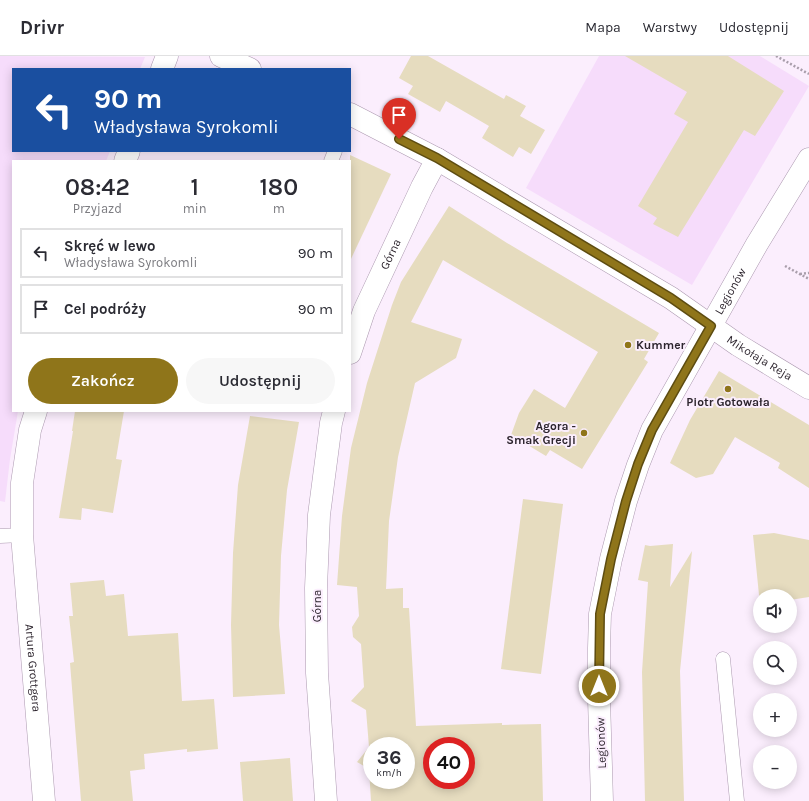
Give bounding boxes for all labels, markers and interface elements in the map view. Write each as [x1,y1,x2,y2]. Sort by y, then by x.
text: Drivr [20,17,64,39]
text: Mapa [585,19,621,36]
text: Warstwy [643,19,697,36]
text: Udostępnij [719,19,789,36]
text: 90 m [94,82,162,115]
icon: left [28,84,80,136]
pin [382,98,416,139]
icon: arrive [388,104,410,126]
text: Władysława Syrokomli [94,116,279,138]
text: 08:42 [65,173,130,201]
text: 1 [190,173,199,201]
text: 180 [259,173,298,201]
text: Przyjazd [73,201,122,216]
text: min [183,201,207,216]
text: m [273,201,285,216]
street label: Górna [377,236,404,272]
text: Skręć w lewo [64,237,156,255]
icon: left [30,242,52,264]
text: 90 m [298,244,333,262]
text: Władysława Syrokomli [64,255,197,270]
street label: Legionów [712,265,749,317]
icon: arrive [30,298,52,320]
text: Cel podróży [64,300,146,318]
text: 90 m [298,300,333,318]
street label: Mikołaja Reja [724,332,795,383]
place label: Kummer [636,338,686,352]
marker: Kummer [623,340,633,350]
button: Zakończ [28,358,178,404]
button: Udostępnij [186,358,335,404]
marker: Piotr Gotowała [723,384,733,394]
place label: Piotr Gotowała [686,395,770,409]
place label: Agora - Smak Grecji [506,419,576,447]
marker: Agora - Smak Grecji [579,428,589,438]
map controls [753,589,797,789]
button: sound [753,589,797,633]
street label: Górna [310,590,324,622]
street label: Artura Grottgera [22,623,44,713]
button: search [753,641,797,685]
position arrow [578,665,620,707]
button: + [753,693,797,737]
street label: Legionów [593,717,609,769]
speed limit sign: 40 [423,737,475,789]
button: − [753,745,797,789]
text: 36 [377,746,401,769]
text: km/h [376,767,402,779]

